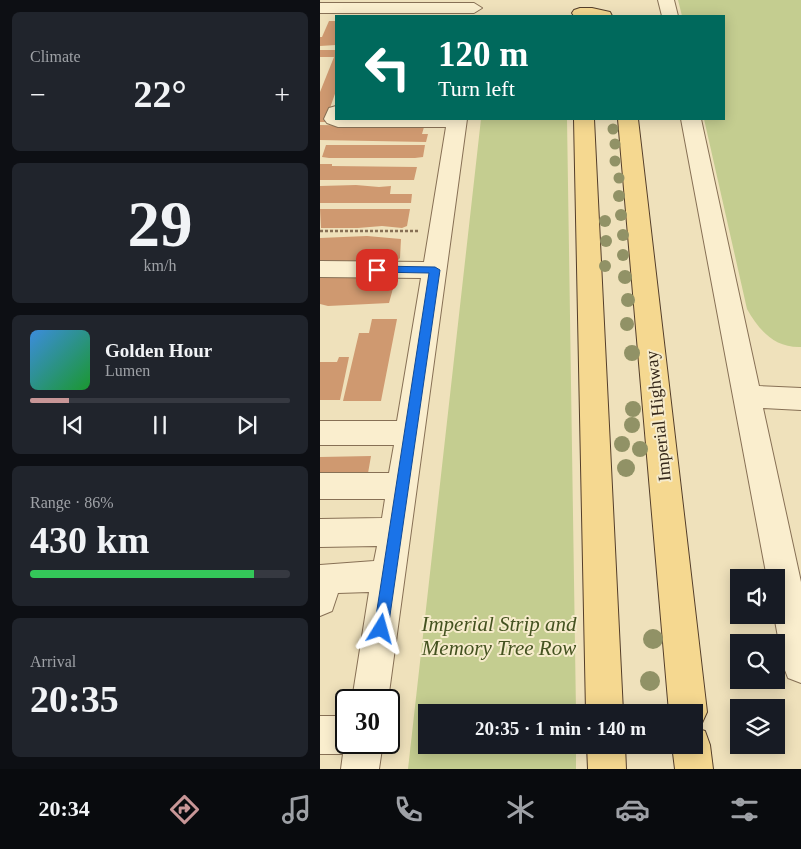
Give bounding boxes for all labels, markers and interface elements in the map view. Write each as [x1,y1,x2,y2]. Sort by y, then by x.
icon: left [355,35,420,100]
text: 120 m [438,35,528,74]
text: Climate [30,48,81,65]
text: 22° [133,73,187,115]
text: Turn left [438,76,515,101]
text: − [30,79,46,110]
text: + [274,79,290,110]
text: 29 [128,188,193,260]
pin [356,249,398,291]
icon: arrive [363,256,391,284]
text: km/h [144,257,176,274]
text: Golden Hour [105,340,212,361]
street label: Imperial Highway [641,350,675,482]
text: Lumen [105,362,150,379]
icon: previous [59,411,87,439]
icon: pause [146,411,174,439]
icon: next [233,411,261,439]
text: Range · 86% [30,494,114,511]
text: 430 km [30,519,149,561]
map controls [730,569,785,754]
button: sound [730,569,785,624]
position arrow [354,602,406,654]
park label: Imperial Strip and Memory Tree Row [420,612,577,660]
button: search [730,634,785,689]
text: Arrival [30,653,76,670]
text: 20:35 [30,678,119,720]
speed limit sign: 30 [335,689,400,754]
button: layers [730,699,785,754]
text: 20:35 · 1 min · 140 m [475,718,646,739]
icon: directions [167,792,202,827]
icon: music [279,792,314,827]
icon: phone [391,792,426,827]
icon: climate [503,792,538,827]
icon: car [615,792,650,827]
icon: filters [727,792,762,827]
text: 20:34 [39,796,90,821]

